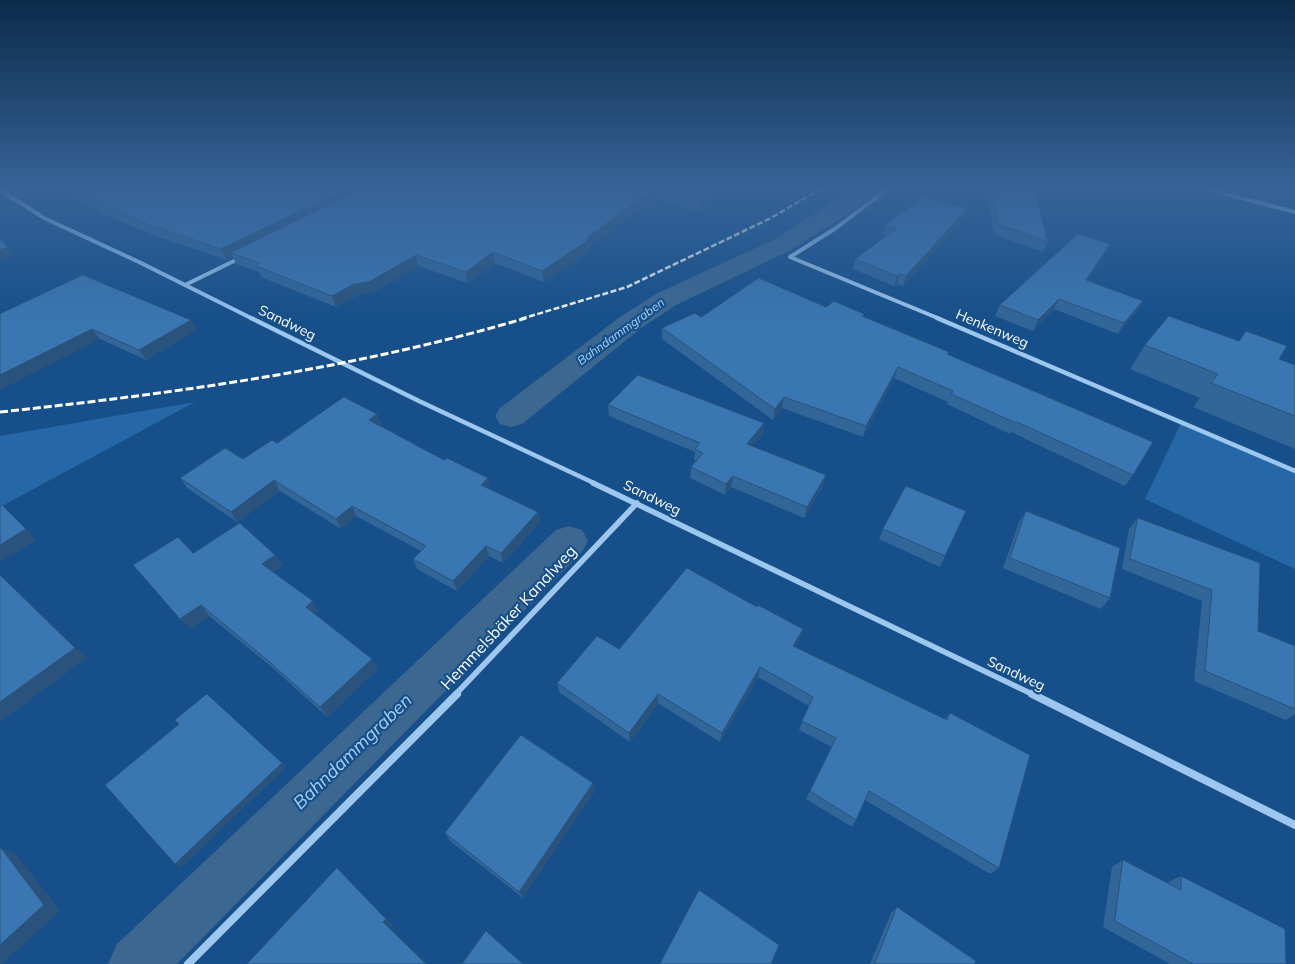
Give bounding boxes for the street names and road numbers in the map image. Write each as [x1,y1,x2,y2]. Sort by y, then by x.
street label: Sandweg [256,302,318,344]
street label: Henkenweg [953,306,1031,352]
street label: Sandweg [621,477,683,519]
street label: Hemmelsbäker Kanalweg [437,542,581,694]
street label: Sandweg [984,653,1048,695]

